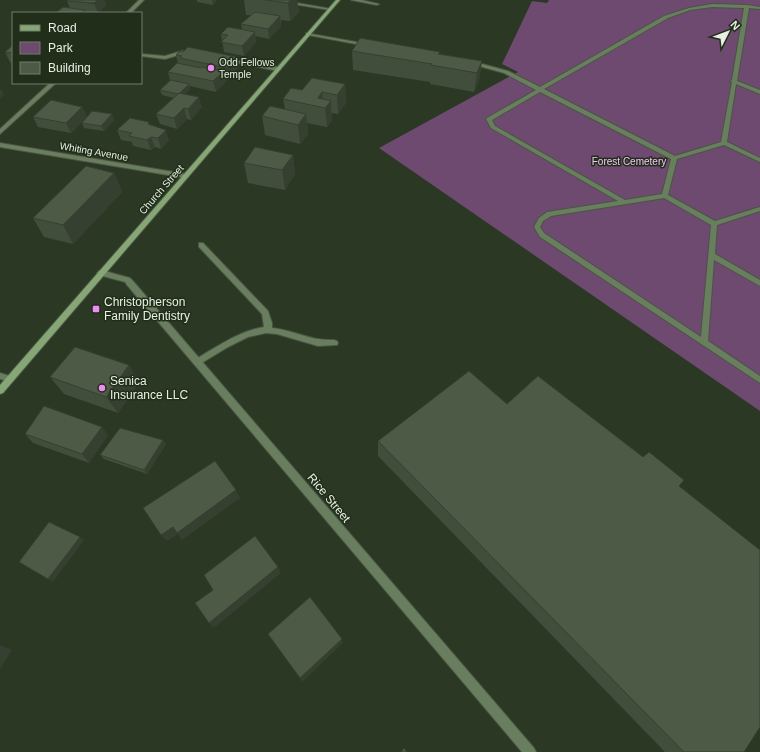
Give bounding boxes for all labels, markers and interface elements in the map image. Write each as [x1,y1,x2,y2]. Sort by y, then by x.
legend [12,12,142,84]
north arrow [708,12,748,52]
text: N [728,18,743,32]
text: Road [48,21,77,35]
text: Park [48,41,74,55]
place label: Odd Fellows Temple [219,57,275,80]
text: Building [48,61,91,75]
marker: Odd Fellows Temple [206,63,216,73]
street label: Whiting Avenue [59,140,129,163]
park label: Forest Cemetery [592,156,666,167]
street label: Church Street [137,162,186,216]
place label: Christopherson Family Dentistry [104,295,190,323]
marker: Christopherson Family Dentistry [91,304,101,314]
place label: Senica Insurance LLC [110,374,188,402]
marker: Senica Insurance LLC [97,383,107,393]
street label: Rice Street [305,471,354,526]

